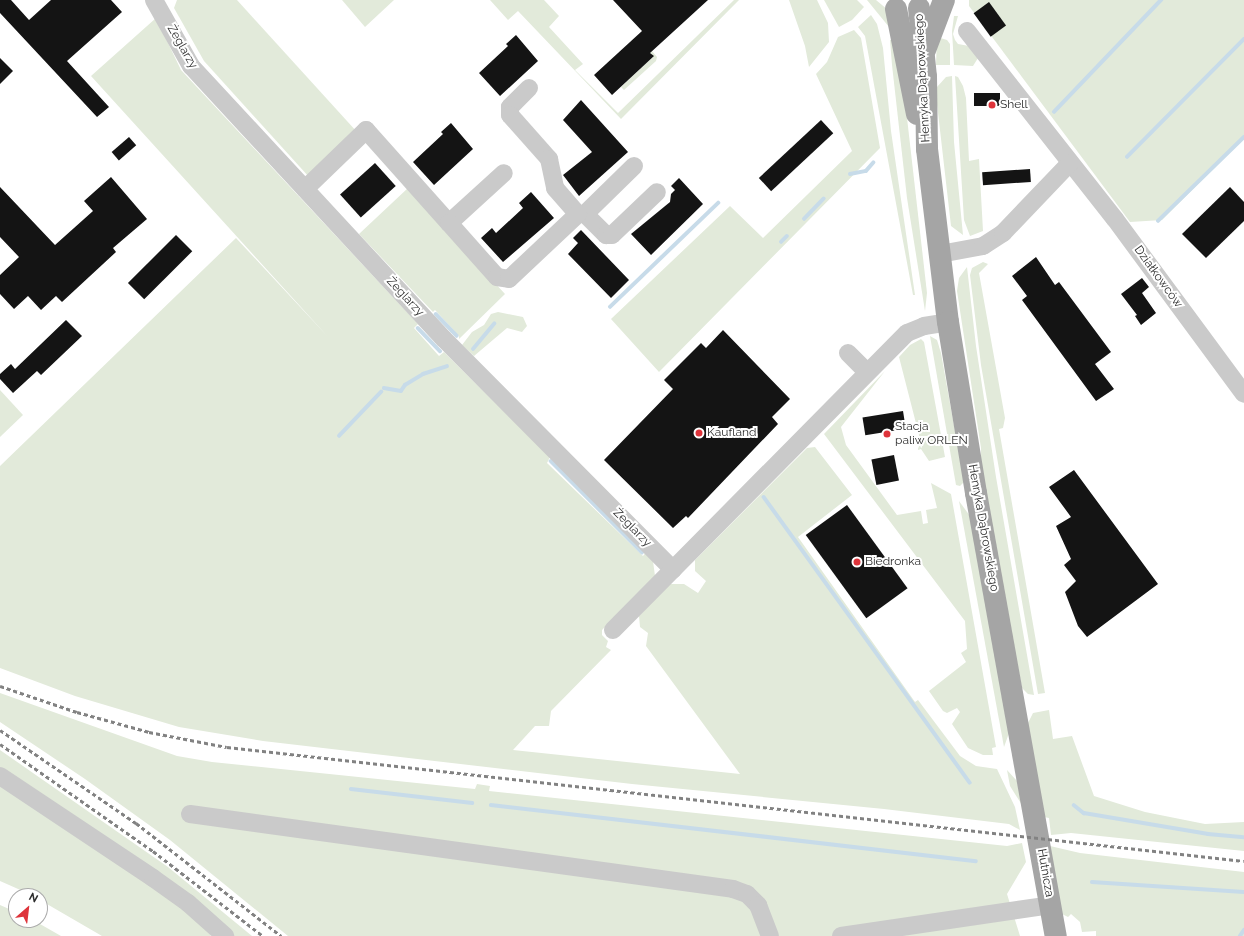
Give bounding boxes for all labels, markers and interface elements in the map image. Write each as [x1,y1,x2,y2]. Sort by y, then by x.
street label: Henryka Dąbrowskiego [912,13,934,143]
street label: Żeglarzy [164,23,200,71]
place label: Shell [1000,98,1028,112]
marker: Shell [987,100,997,110]
street label: Działkowców [1131,243,1185,311]
street label: Żeglarzy [383,274,427,320]
place label: Stacja paliw ORLEN [895,420,968,448]
place label: Kaufland [707,426,756,440]
marker: Kaufland [694,428,704,438]
marker: Stacja paliw ORLEN [882,429,892,439]
street label: Henryka Dąbrowskiego [965,463,1001,593]
street label: Żeglarzy [610,506,654,550]
place label: Biedronka [865,555,921,569]
marker: Biedronka [852,557,862,567]
street label: Hutnicza [1034,848,1056,898]
north arrow [8,888,48,928]
text: N [27,890,40,906]

